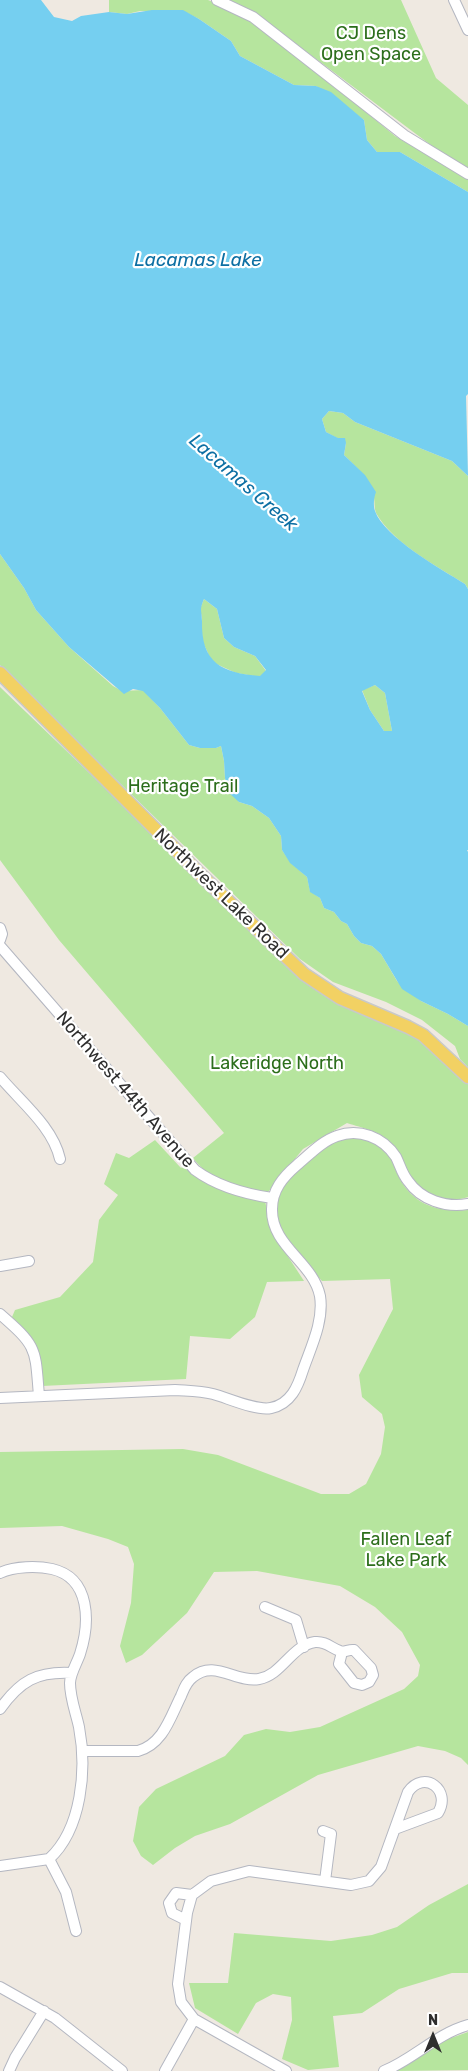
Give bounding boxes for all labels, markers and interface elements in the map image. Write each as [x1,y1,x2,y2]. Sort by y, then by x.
park label: CJ Dens Open Space [321,23,421,66]
water label: Lacamas Lake [134,250,262,272]
water label: Lacamas Creek [184,430,302,536]
park label: Heritage Trail [128,776,238,798]
street label: Northwest Lake Road [149,824,293,964]
street label: Northwest 44th Avenue [51,1007,199,1173]
park label: Lakeridge North [210,1053,344,1075]
park label: Fallen Leaf Lake Park [361,1529,451,1572]
north arrow [408,2011,458,2061]
text: N [428,2012,438,2029]

